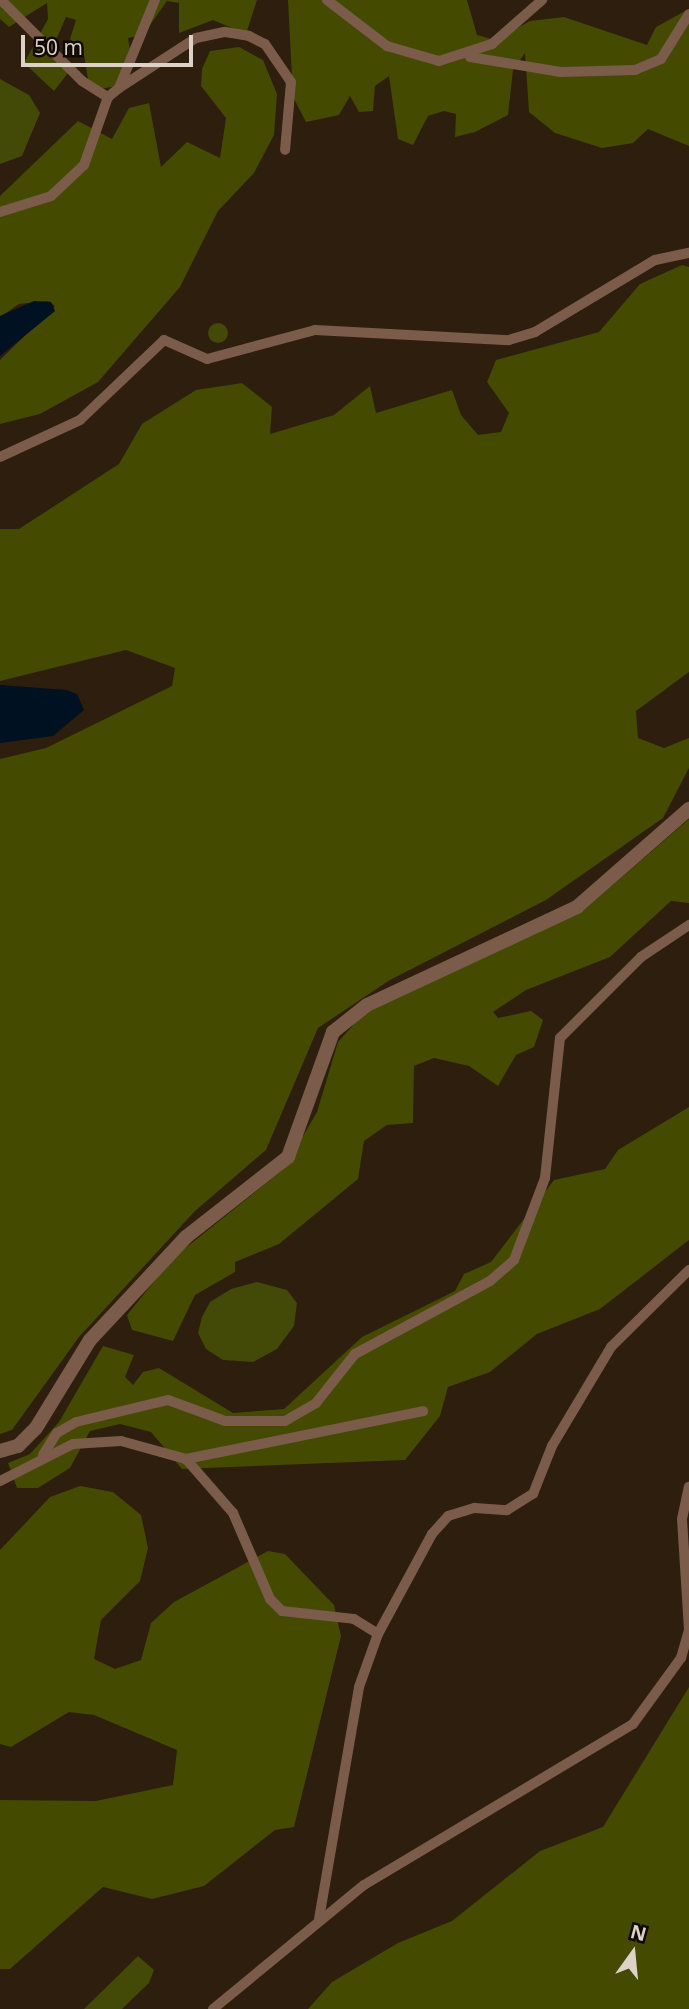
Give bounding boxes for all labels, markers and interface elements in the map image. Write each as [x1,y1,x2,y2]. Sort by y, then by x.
scale bar [24,21,196,65]
text: 50 m [34,33,83,61]
north arrow [598,1918,668,1988]
text: N [628,1918,649,1947]

